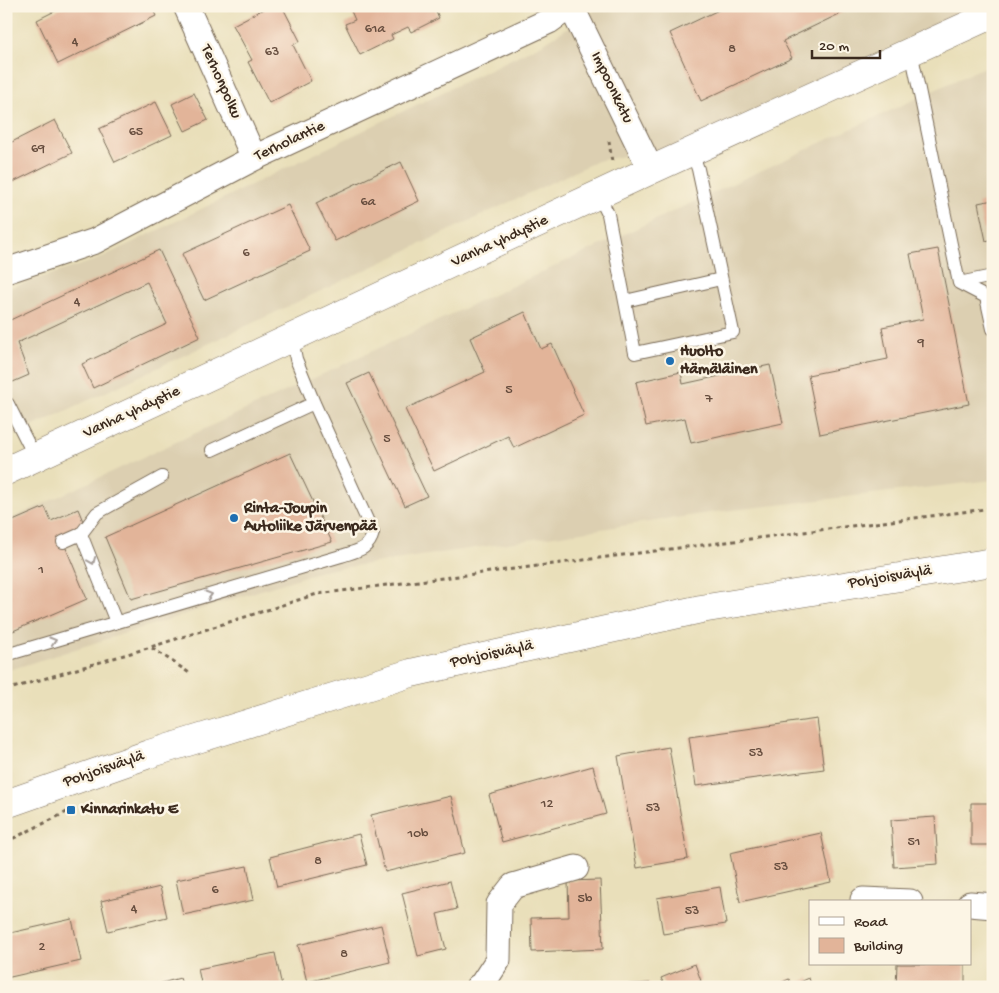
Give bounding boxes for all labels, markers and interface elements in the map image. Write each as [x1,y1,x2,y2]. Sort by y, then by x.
house number: 61a [365,21,386,38]
scale bar [812,28,879,60]
house number: 4 [72,34,79,51]
text: 20 m [819,38,849,56]
street label: Terhonpolku [195,41,245,122]
house number: 8 [728,41,736,58]
house number: 63 [265,44,279,61]
street label: Impoonkatu [586,49,637,127]
street label: Terholantie [251,117,329,167]
house number: 65 [129,124,143,141]
house number: 69 [31,141,45,158]
house number: 6a [361,194,377,211]
street label: Vanha yhdystie [448,211,552,273]
house number: 6 [242,245,250,262]
house number: 4 [74,294,81,311]
house number: 9 [916,335,925,352]
place label: Huolto Hämäläinen [680,343,758,380]
marker: Huolto Hämäläinen [664,355,676,367]
street label: Vanha yhdystie [80,382,184,444]
house number: 5 [505,382,513,399]
house number: 7 [704,391,713,408]
house number: 5 [383,431,391,448]
place label: Rinta-Joupin Autoliike Järvenpää [243,500,378,537]
marker: Rinta-Joupin Autoliike Järvenpää [228,512,240,524]
one-way arrow [86,556,96,565]
house number: 1 [37,562,44,579]
street label: Pohjoisväylä [846,562,934,594]
one-way arrow [204,590,212,600]
one-way arrow [48,637,57,647]
street label: Pohjoisväylä [448,637,536,673]
house number: 53 [749,745,763,762]
street label: Pohjoisväylä [60,747,148,793]
house number: 12 [540,796,553,813]
house number: 53 [646,800,660,817]
place label: Kinnarinkatu E [80,801,179,820]
marker: Kinnarinkatu E [65,804,77,816]
house number: 10b [407,826,429,843]
house number: 51 [907,834,921,851]
house number: 8 [314,853,322,870]
house number: 53 [774,859,788,876]
house number: 6 [211,882,219,899]
house number: 5b [578,891,593,908]
legend [809,900,972,966]
house number: 4 [131,901,138,918]
house number: 53 [685,903,699,920]
text: Road [854,914,888,932]
text: Building [853,938,903,956]
house number: 2 [39,939,46,956]
house number: 8 [340,946,348,963]

